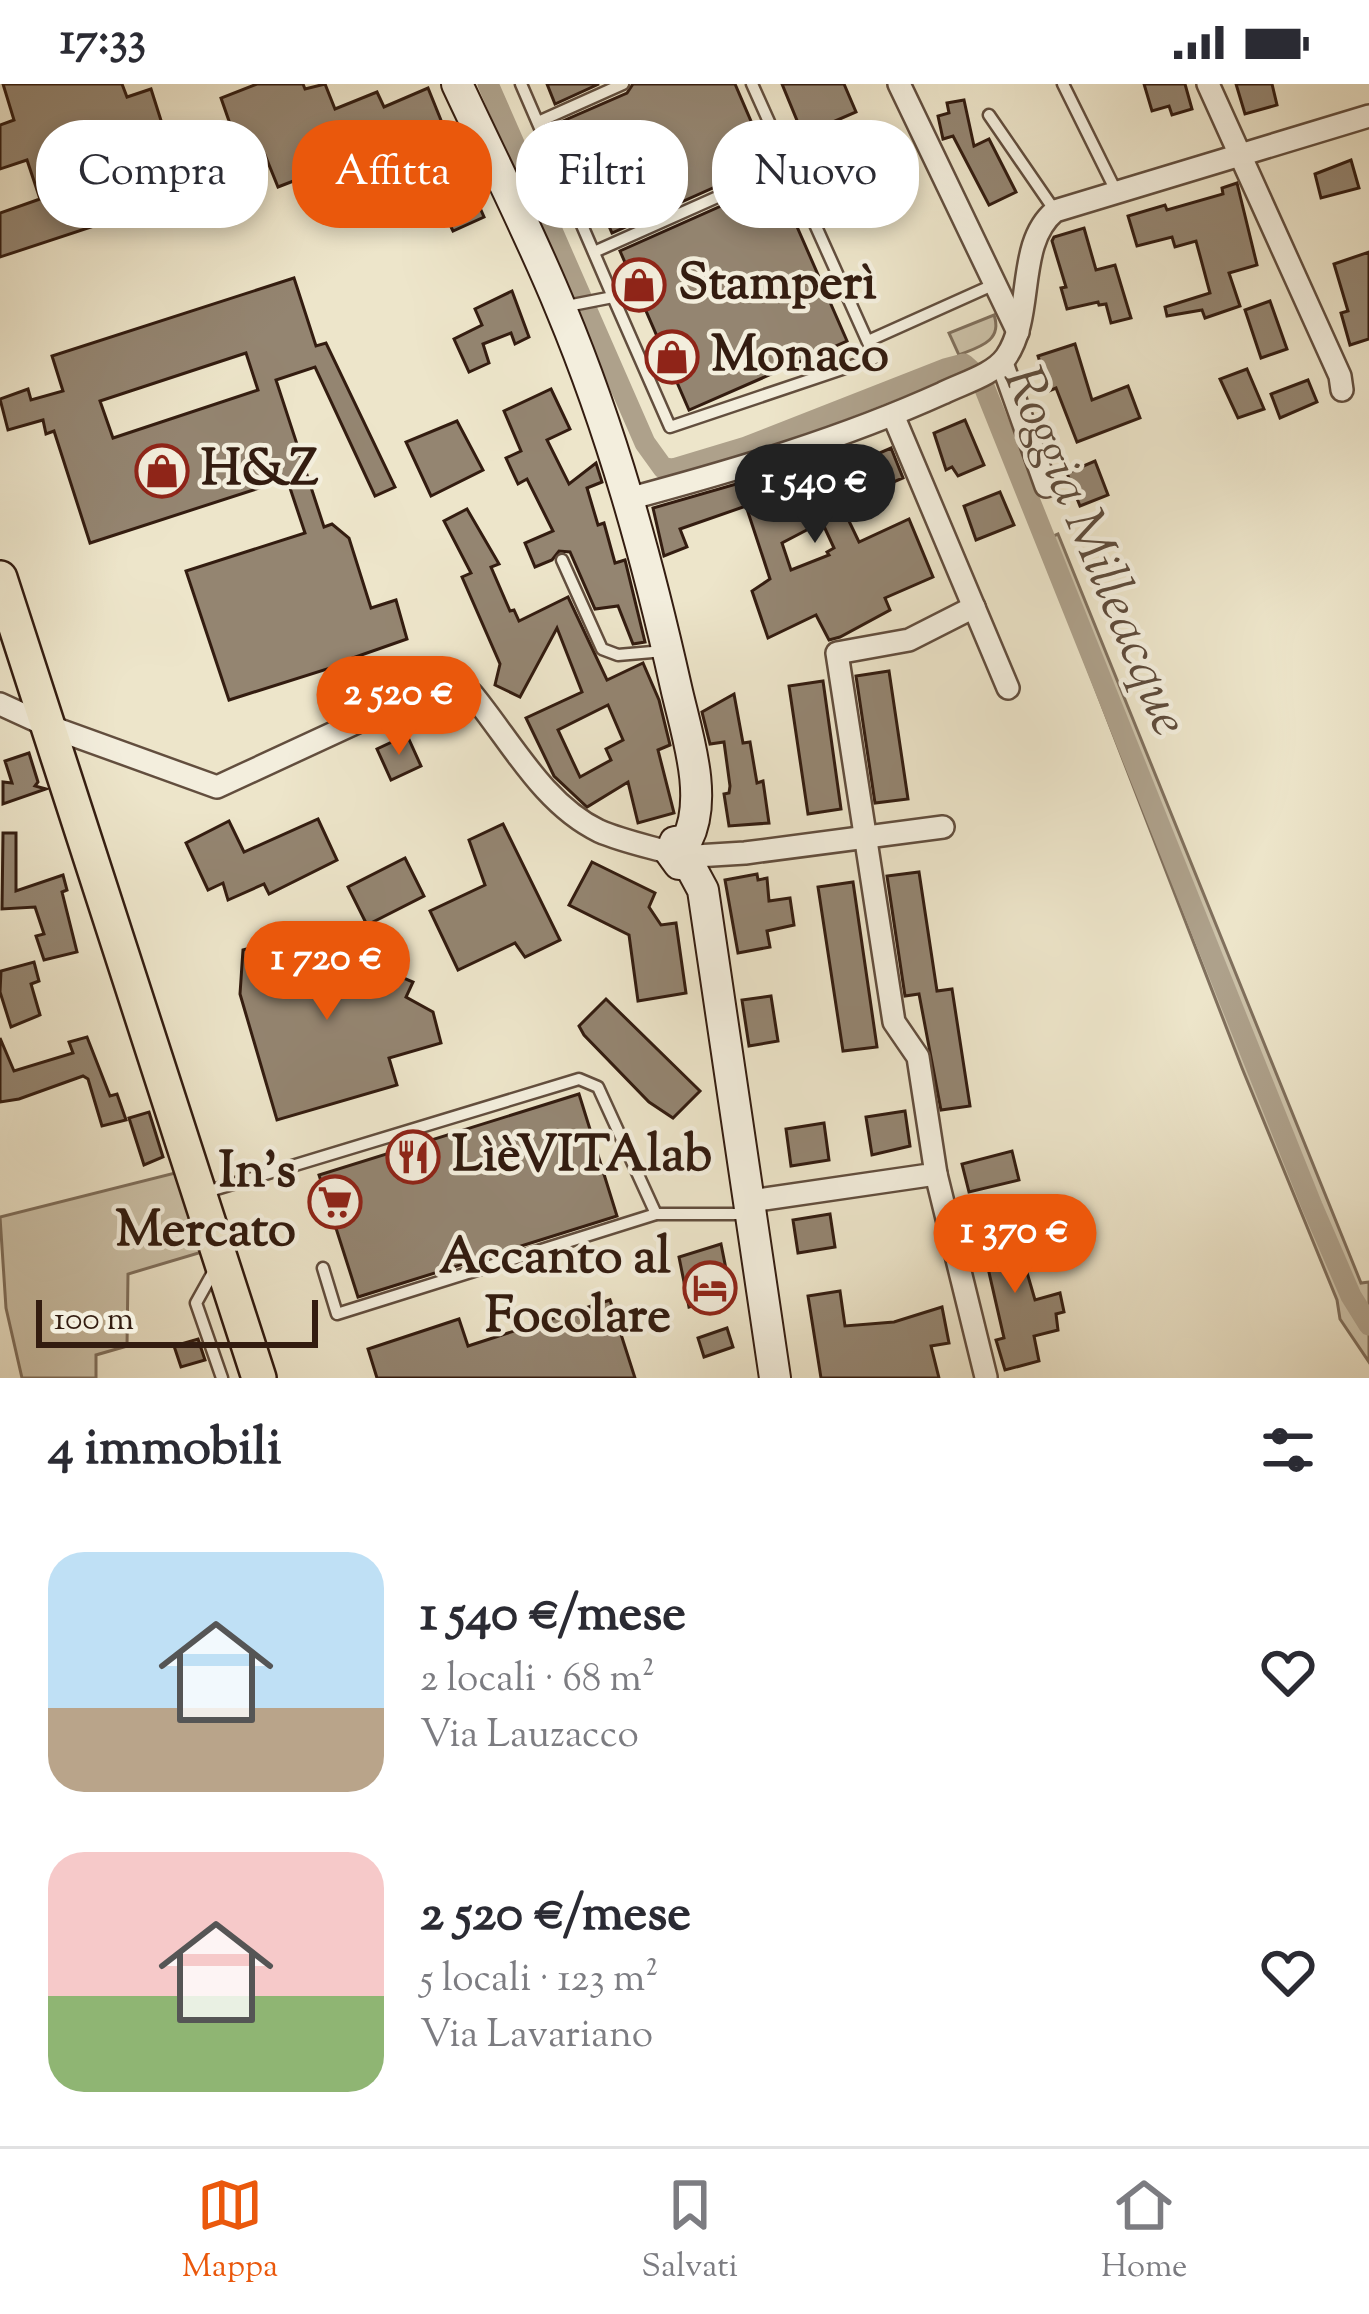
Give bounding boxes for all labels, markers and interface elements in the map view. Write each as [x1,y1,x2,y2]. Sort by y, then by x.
text: 17:33 [60,10,146,75]
chip: Compra [36,120,268,228]
chip: Affitta [292,120,492,228]
chip: Filtri [516,120,688,228]
chip: Nuovo [712,120,919,228]
place label: Stamperì [678,249,877,322]
shop icon: Stamperì [611,257,667,313]
place label: Monaco [711,321,889,394]
shop icon: Monaco [644,329,700,385]
water label: Roggia Milleacque [980,355,1206,749]
place label: H&Z [201,435,319,508]
shop icon: H&Z [134,443,190,499]
pin: 1 540 € [704,444,926,546]
text: 1 540 € [761,455,869,511]
pin: 2 520 € [288,656,510,758]
text: 2 520 € [343,667,455,723]
pin: 1 720 € [216,921,438,1023]
text: 1 720 € [271,932,383,988]
place label: LìèVITAlab [452,1121,712,1194]
restaurant icon: LìèVITAlab [385,1129,441,1185]
place label: In's Mercato [116,1137,296,1269]
supermarket icon: In's Mercato [307,1174,363,1230]
pin: 1 370 € [904,1194,1126,1296]
text: 1 370 € [960,1205,1070,1261]
place label: Accanto al Focolare [439,1223,672,1355]
hotel icon: Accanto al Focolare [682,1260,738,1316]
scale bar [36,1294,318,1347]
text: 100 m [54,1297,134,1345]
text: 4 immobili [48,1414,281,1487]
icon: filters [1255,1417,1321,1483]
text: 1 540 €/mese [420,1580,686,1653]
icon: home [144,1600,288,1744]
icon: heart [1255,1639,1321,1705]
text: 2 locali · 68 m² [420,1653,655,1709]
text: Via Lauzacco [420,1709,639,1765]
text: 2 520 €/mese [420,1880,691,1953]
icon: home [144,1900,288,2044]
icon: heart [1255,1939,1321,2005]
text: 5 locali · 123 m² [420,1953,658,2009]
text: Via Lavariano [420,2009,653,2065]
tab: Mappa [182,2172,278,2292]
tab: Salvati [641,2172,738,2292]
tab: Home [1101,2172,1187,2292]

